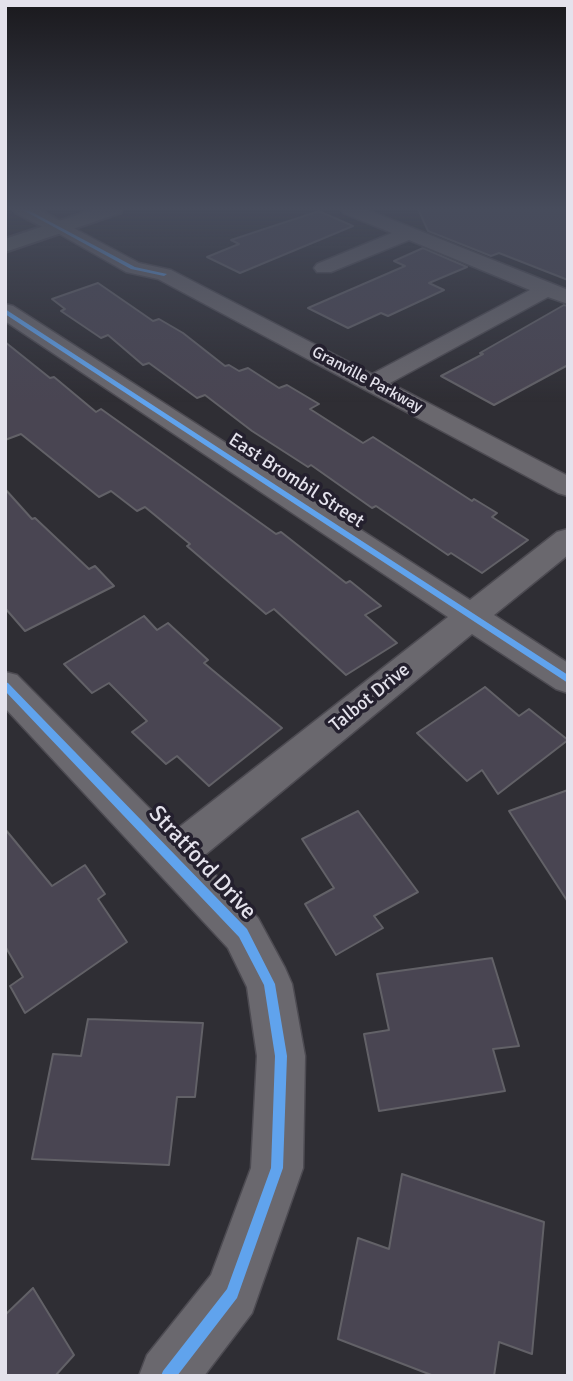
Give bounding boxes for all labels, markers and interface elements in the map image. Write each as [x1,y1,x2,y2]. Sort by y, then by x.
street label: Granville Parkway [309,343,425,417]
street label: East Brombil Street [224,429,368,533]
street label: Talbot Drive [325,659,415,737]
street label: Stratford Drive [142,800,262,926]

